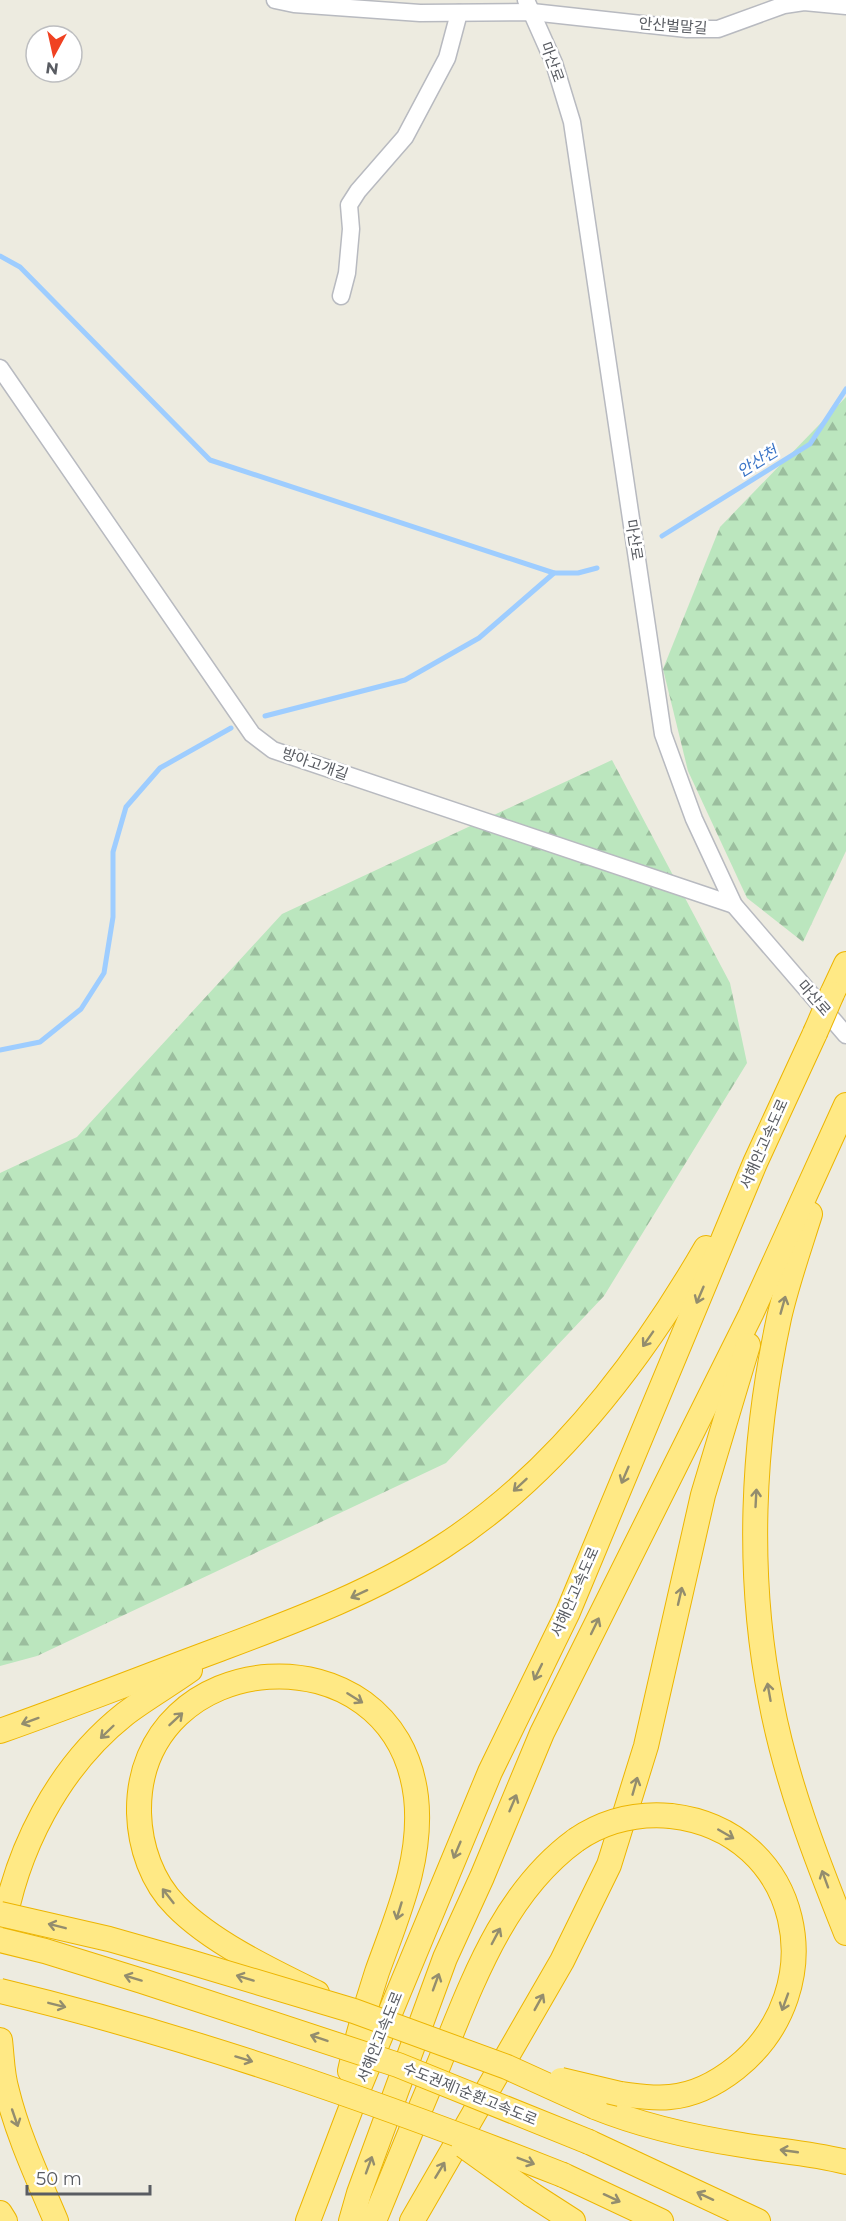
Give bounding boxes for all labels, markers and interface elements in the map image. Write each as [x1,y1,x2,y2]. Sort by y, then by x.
street label: 안산벌말길 [638,14,708,37]
north arrow [24,24,84,84]
street label: 마산로 [536,39,568,85]
text: N [44,58,60,79]
water label: 안산천 [734,440,783,481]
street label: 마산로 [622,518,647,562]
street label: 방아고개길 [279,743,351,784]
street label: 마산로 [794,976,835,1020]
street label: 서해안고속도로 [735,1096,792,1192]
one-way arrow [694,1285,705,1303]
one-way arrow [778,1296,789,1315]
one-way arrow [642,1330,654,1346]
one-way arrow [619,1465,630,1483]
one-way arrow [513,1478,528,1492]
one-way arrow [751,1489,762,1509]
street label: 서해안고속도로 [546,1544,603,1640]
one-way arrow [675,1587,687,1606]
one-way arrow [351,1588,369,1600]
one-way arrow [590,1618,601,1636]
one-way arrow [532,1663,543,1681]
one-way arrow [763,1683,774,1703]
one-way arrow [346,1693,363,1705]
one-way arrow [168,1712,183,1726]
one-way arrow [21,1716,39,1727]
one-way arrow [99,1725,114,1739]
one-way arrow [630,1777,641,1796]
one-way arrow [508,1794,519,1813]
one-way arrow [717,1828,734,1840]
one-way arrow [451,1840,462,1858]
one-way arrow [818,1870,829,1889]
one-way arrow [162,1889,175,1905]
one-way arrow [393,1901,404,1920]
one-way arrow [48,1920,67,1932]
one-way arrow [490,1928,502,1945]
one-way arrow [124,1972,143,1983]
one-way arrow [236,1972,255,1983]
one-way arrow [432,1973,443,1992]
street label: 서해안고속도로 [353,1988,406,2085]
one-way arrow [778,1993,789,2011]
one-way arrow [533,1994,545,2011]
one-way arrow [47,2000,66,2011]
one-way arrow [310,2032,329,2043]
one-way arrow [234,2054,253,2065]
street label: 수도권제1순환고속도로 [400,2058,540,2129]
one-way arrow [10,2108,21,2127]
one-way arrow [779,2146,799,2157]
one-way arrow [516,2156,535,2167]
one-way arrow [365,2157,376,2175]
scale bar [27,2158,150,2196]
one-way arrow [435,2162,447,2179]
text: 50 m [36,2168,82,2190]
one-way arrow [697,2190,715,2202]
one-way arrow [603,2193,621,2205]

